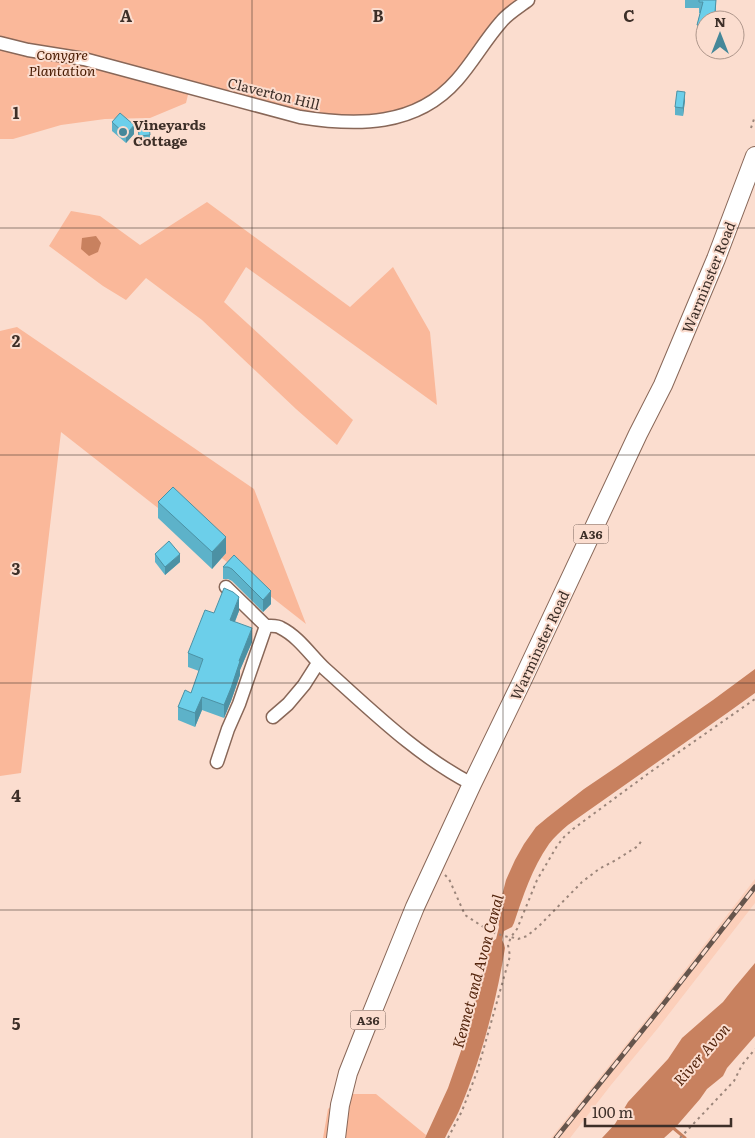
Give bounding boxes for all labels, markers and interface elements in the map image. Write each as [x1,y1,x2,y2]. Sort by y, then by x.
text: A [120,3,132,27]
text: B [372,3,384,27]
text: C [623,3,635,27]
north arrow [695,10,745,60]
text: N [714,11,726,31]
park label: Conygre Plantation [29,44,96,80]
street label: Claverton Hill [226,72,323,114]
text: 1 [13,100,20,124]
place label: Vineyards Cottage [133,114,206,150]
marker: Vineyards Cottage [117,126,129,138]
street label: Warminster Road [676,218,740,336]
text: 2 [12,328,21,352]
road number: A36 [574,524,608,544]
text: 3 [12,556,21,580]
street label: Warminster Road [505,587,573,703]
text: 4 [11,783,21,807]
water label: Kennet and Avon Canal [445,891,509,1050]
road number: A36 [350,1010,386,1030]
text: 5 [12,1011,21,1035]
water label: River Avon [667,1018,735,1090]
scale bar [585,1096,731,1128]
text: 100 m [592,1100,633,1123]

